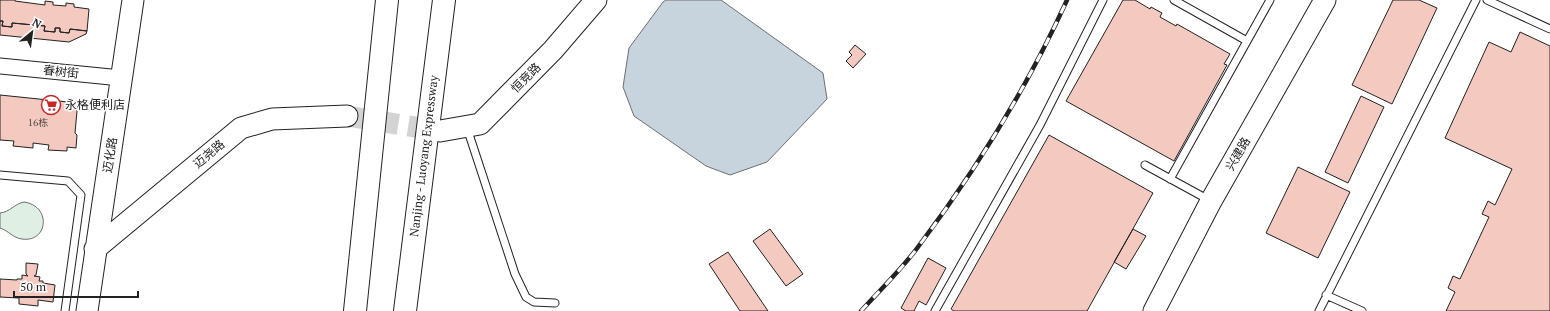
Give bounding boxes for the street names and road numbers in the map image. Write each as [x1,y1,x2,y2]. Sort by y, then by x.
street label: 恒竞路 [508,60,544,96]
street label: 春树街 [42,62,80,81]
street label: Nanjing - Luoyang Expressway [406,73,441,238]
street label: 兴建路 [1222,134,1253,173]
street label: 迈化路 [99,136,120,174]
street label: 迈尧路 [190,136,227,171]

